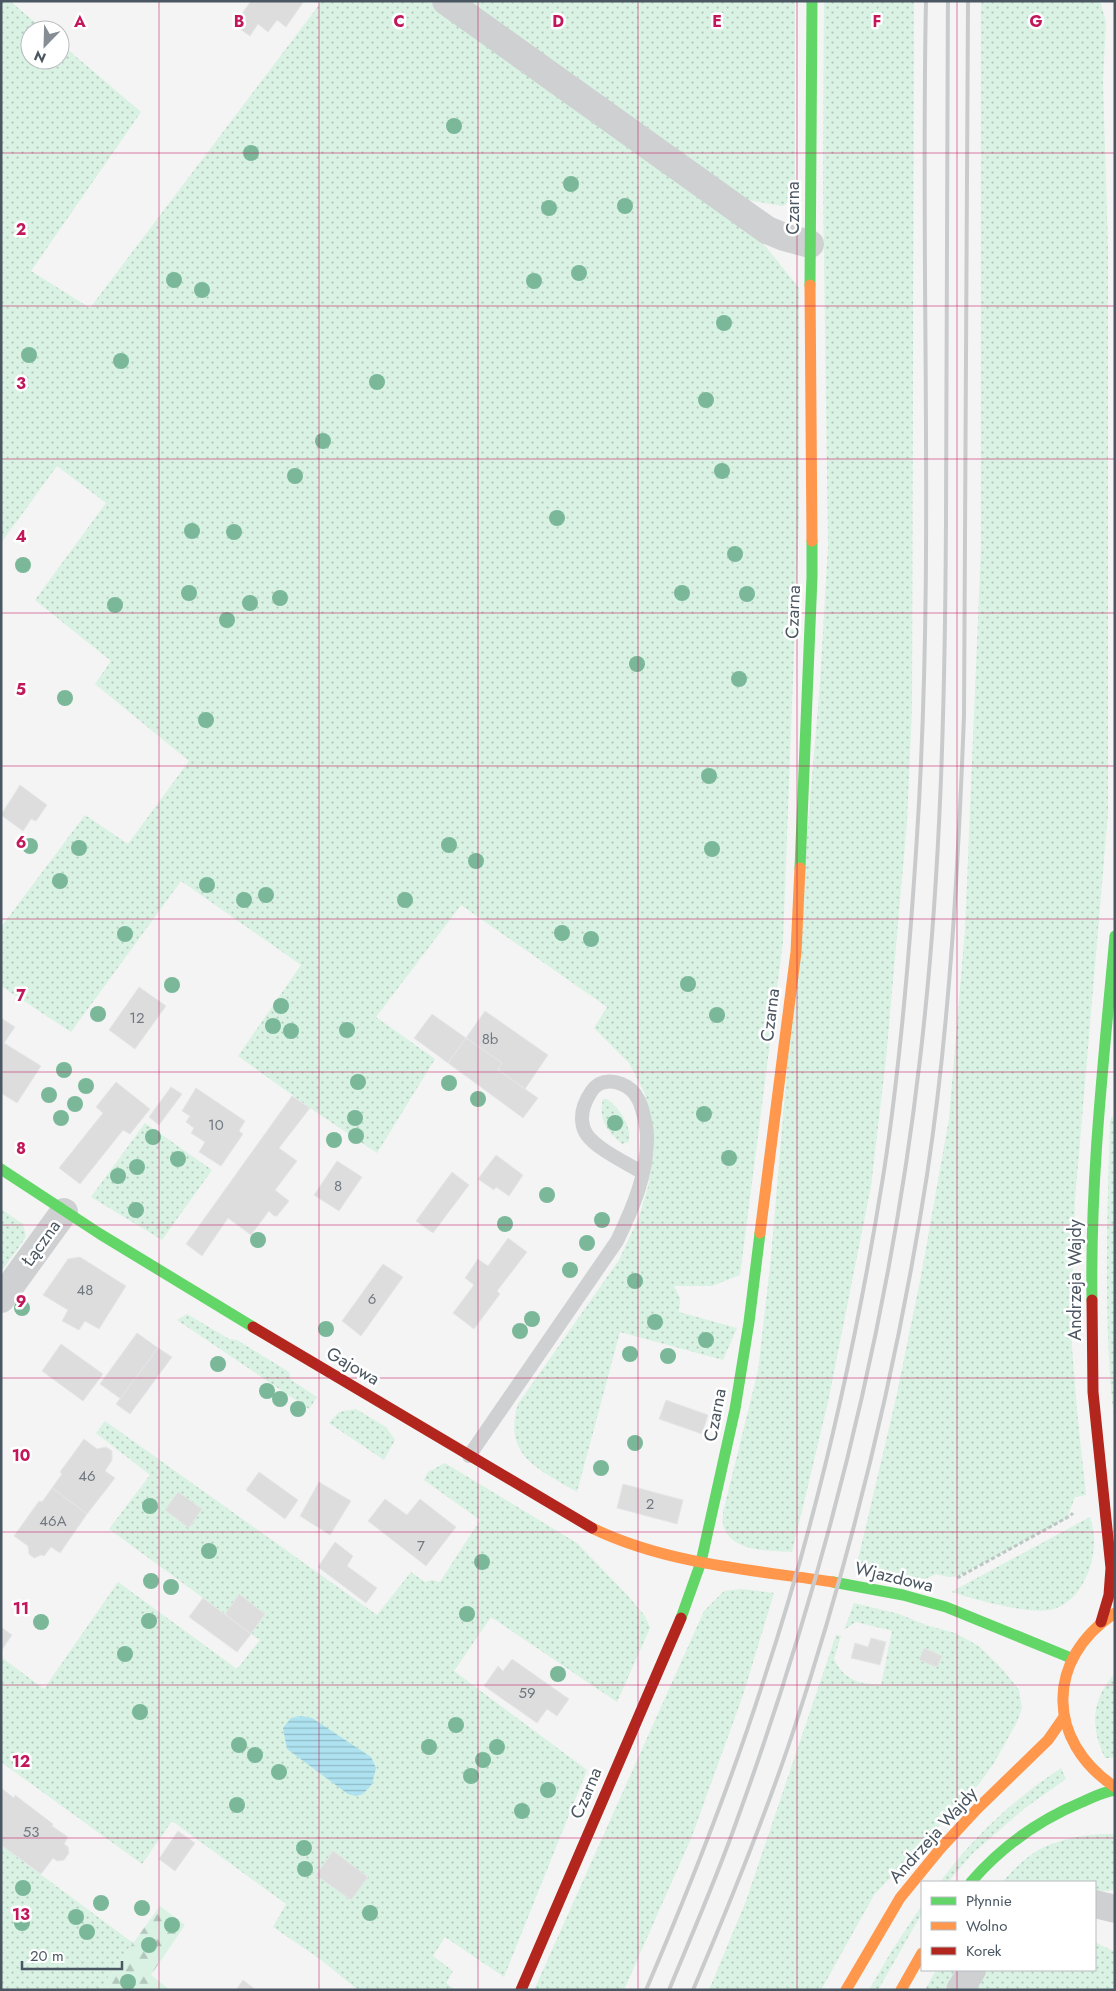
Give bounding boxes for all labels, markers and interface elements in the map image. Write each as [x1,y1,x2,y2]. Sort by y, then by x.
text: A [73,10,86,33]
text: B [234,10,244,33]
text: C [393,10,405,33]
text: D [552,10,564,33]
text: E [712,10,722,33]
text: F [873,10,881,33]
text: G [1029,10,1043,33]
north arrow [20,20,70,70]
text: N [31,46,49,68]
street label: Czarna [780,181,806,235]
text: 2 [16,218,26,241]
text: 3 [16,372,26,395]
text: 4 [15,525,27,548]
street label: Czarna [779,585,807,639]
text: 5 [16,678,26,701]
text: 6 [16,831,26,854]
text: 7 [16,984,26,1007]
street label: Czarna [754,987,786,1043]
house number: 12 [129,1007,145,1029]
house number: 8b [482,1028,499,1050]
house number: 10 [208,1114,224,1136]
text: 8 [16,1137,26,1160]
house number: 8 [334,1175,342,1197]
street label: Łączna [15,1214,67,1272]
street label: Andrzeja Wajdy [1062,1219,1088,1341]
house number: 48 [77,1279,93,1301]
house number: 6 [368,1288,376,1310]
text: 9 [16,1290,26,1313]
street label: Gajowa [322,1340,384,1392]
street label: Czarna [697,1386,733,1444]
text: 10 [12,1444,30,1467]
house number: 46 [78,1465,96,1487]
house number: 2 [646,1493,654,1515]
house number: 46A [39,1510,67,1532]
house number: 7 [417,1535,425,1557]
street label: Wjazdowa [852,1555,936,1599]
text: 11 [13,1597,29,1620]
house number: 59 [518,1682,536,1704]
text: 12 [12,1750,30,1773]
street label: Czarna [564,1763,608,1823]
street label: Andrzeja Wajdy [883,1781,983,1889]
house number: 53 [23,1821,39,1843]
legend [921,1881,1096,1971]
text: Płynnie [966,1890,1012,1912]
text: 13 [12,1903,30,1926]
text: Wolno [966,1915,1007,1937]
scale bar [22,1938,122,1970]
text: Korek [966,1940,1002,1962]
text: 20 m [30,1945,64,1967]

